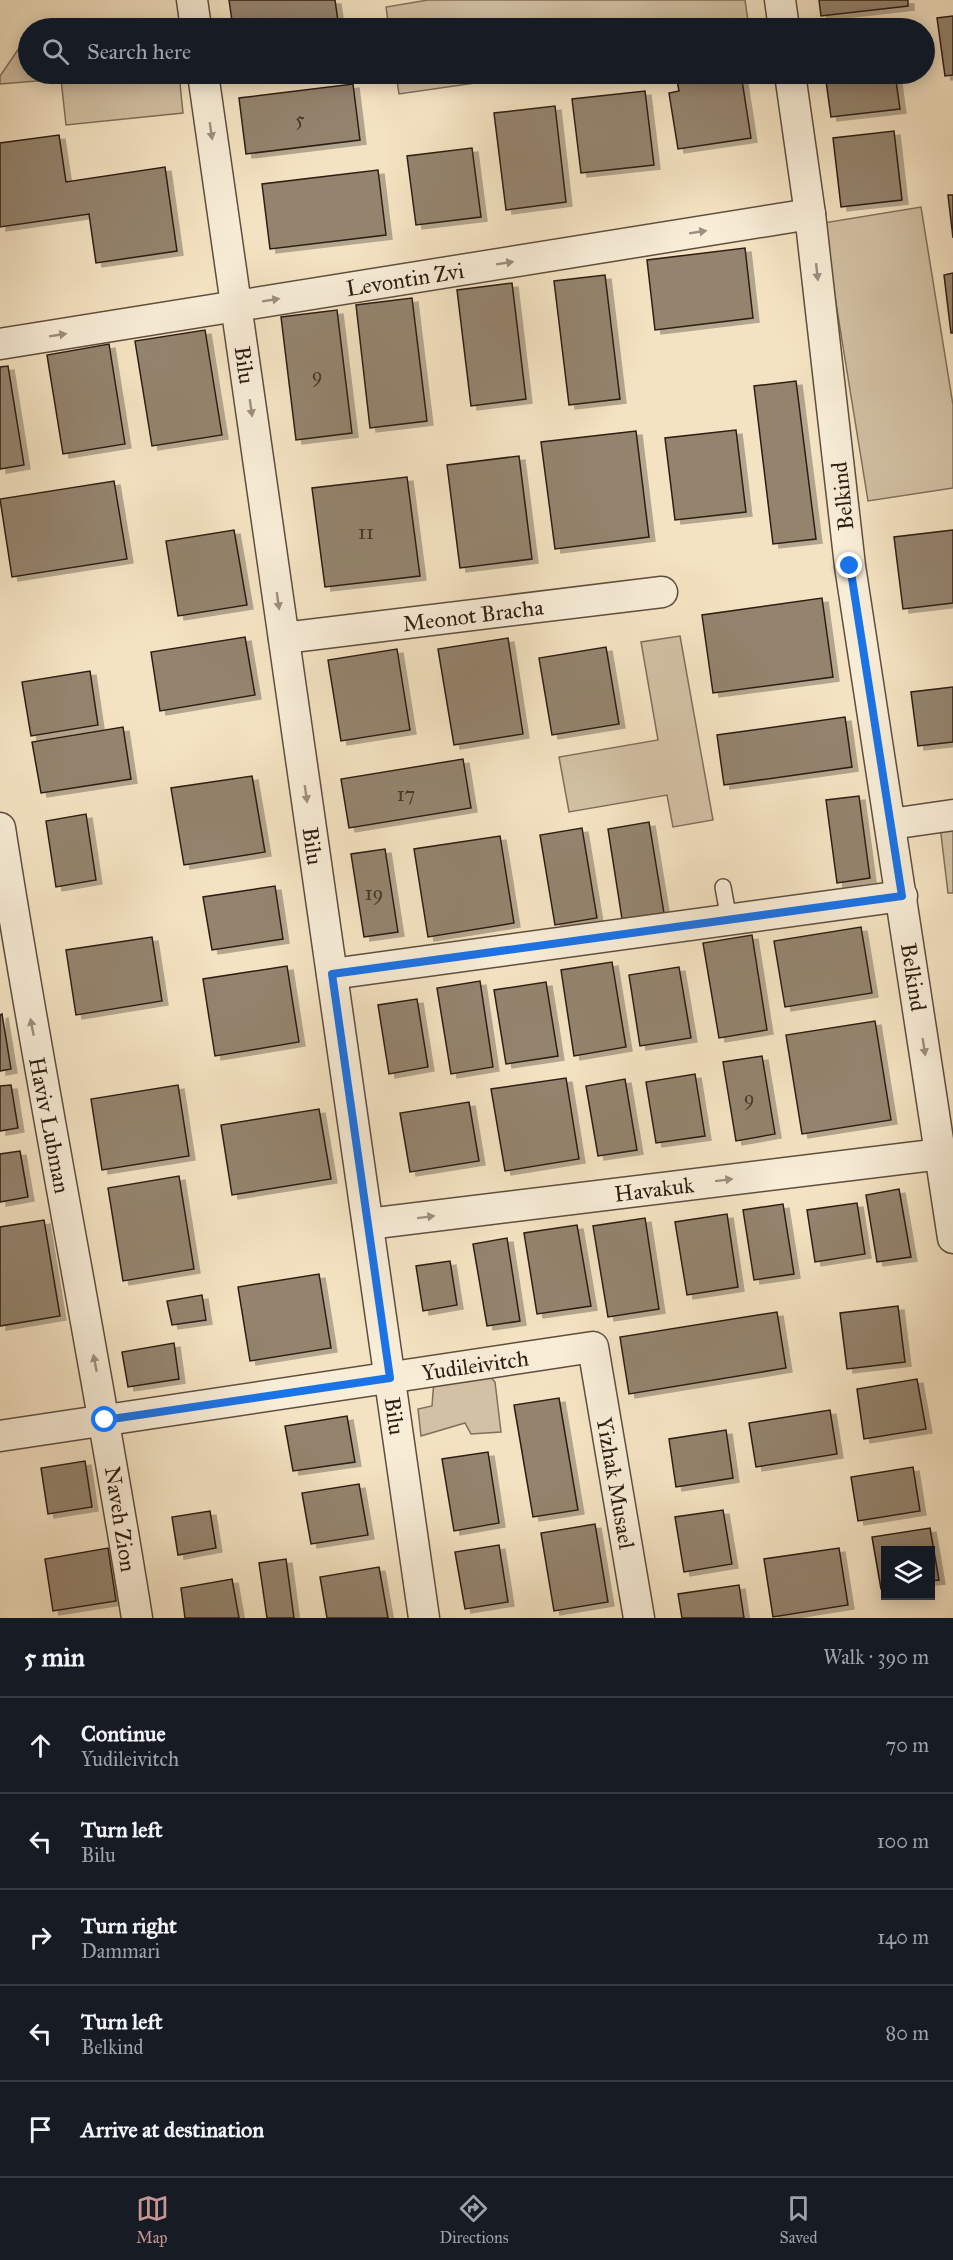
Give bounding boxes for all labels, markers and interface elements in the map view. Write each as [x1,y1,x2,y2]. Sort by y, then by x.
search box [18,18,935,84]
icon: search [39,35,72,68]
text: Search here [87,38,191,65]
house number: 5 [295,107,305,131]
one-way arrow [206,122,215,141]
one-way arrow [688,227,707,236]
street label: Levontin Zvi [344,257,466,302]
one-way arrow [496,258,515,267]
one-way arrow [812,263,822,282]
one-way arrow [262,296,281,305]
one-way arrow [48,330,67,339]
street label: Bilu [228,344,261,386]
house number: 9 [312,363,322,387]
one-way arrow [246,398,255,417]
street label: Belkind [825,460,860,532]
house number: 11 [358,520,374,544]
route end [836,552,862,578]
one-way arrow [274,591,283,610]
street label: Meonot Bracha [401,593,546,638]
house number: 17 [397,782,415,806]
one-way arrow [301,784,310,803]
street label: Bilu [296,825,329,867]
house number: 19 [365,881,383,905]
street label: Belkind [895,941,932,1013]
one-way arrow [27,1017,36,1036]
one-way arrow [920,1038,929,1057]
street label: Haviv Lubman [23,1055,76,1196]
house number: 9 [744,1086,754,1110]
street label: Havakuk [613,1171,696,1208]
one-way arrow [714,1176,733,1185]
one-way arrow [416,1212,435,1222]
street label: Yudileivitch [420,1345,530,1386]
one-way arrow [90,1353,99,1372]
street label: Bilu [378,1395,411,1437]
route start [91,1406,117,1432]
street label: Yizhak Musael [591,1415,640,1551]
street label: Naveh Zion [99,1464,142,1574]
map controls [881,1546,935,1600]
button: layers [881,1546,935,1600]
text: 5 min [24,1641,85,1673]
text: Walk · 390 m [823,1645,929,1669]
text: Continue [81,1720,166,1747]
icon: ahead [24,1729,57,1762]
text: 70 m [886,1733,929,1757]
text: Yudileivitch [81,1747,179,1771]
text: Turn left [81,1816,163,1843]
icon: left [24,1825,57,1858]
text: 100 m [877,1829,929,1853]
text: Bilu [81,1843,116,1867]
text: Turn right [81,1912,177,1939]
icon: right [24,1921,57,1954]
text: 140 m [877,1925,929,1949]
text: Dammari [81,1939,160,1963]
text: Turn left [81,2008,163,2035]
icon: left [24,2017,57,2050]
text: 80 m [886,2021,929,2045]
text: Belkind [81,2035,144,2059]
icon: arrive [24,2113,57,2146]
text: Arrive at destination [81,2116,264,2143]
tab: Map [136,2192,169,2247]
tab: Directions [440,2192,508,2247]
tab: Saved [779,2192,817,2247]

